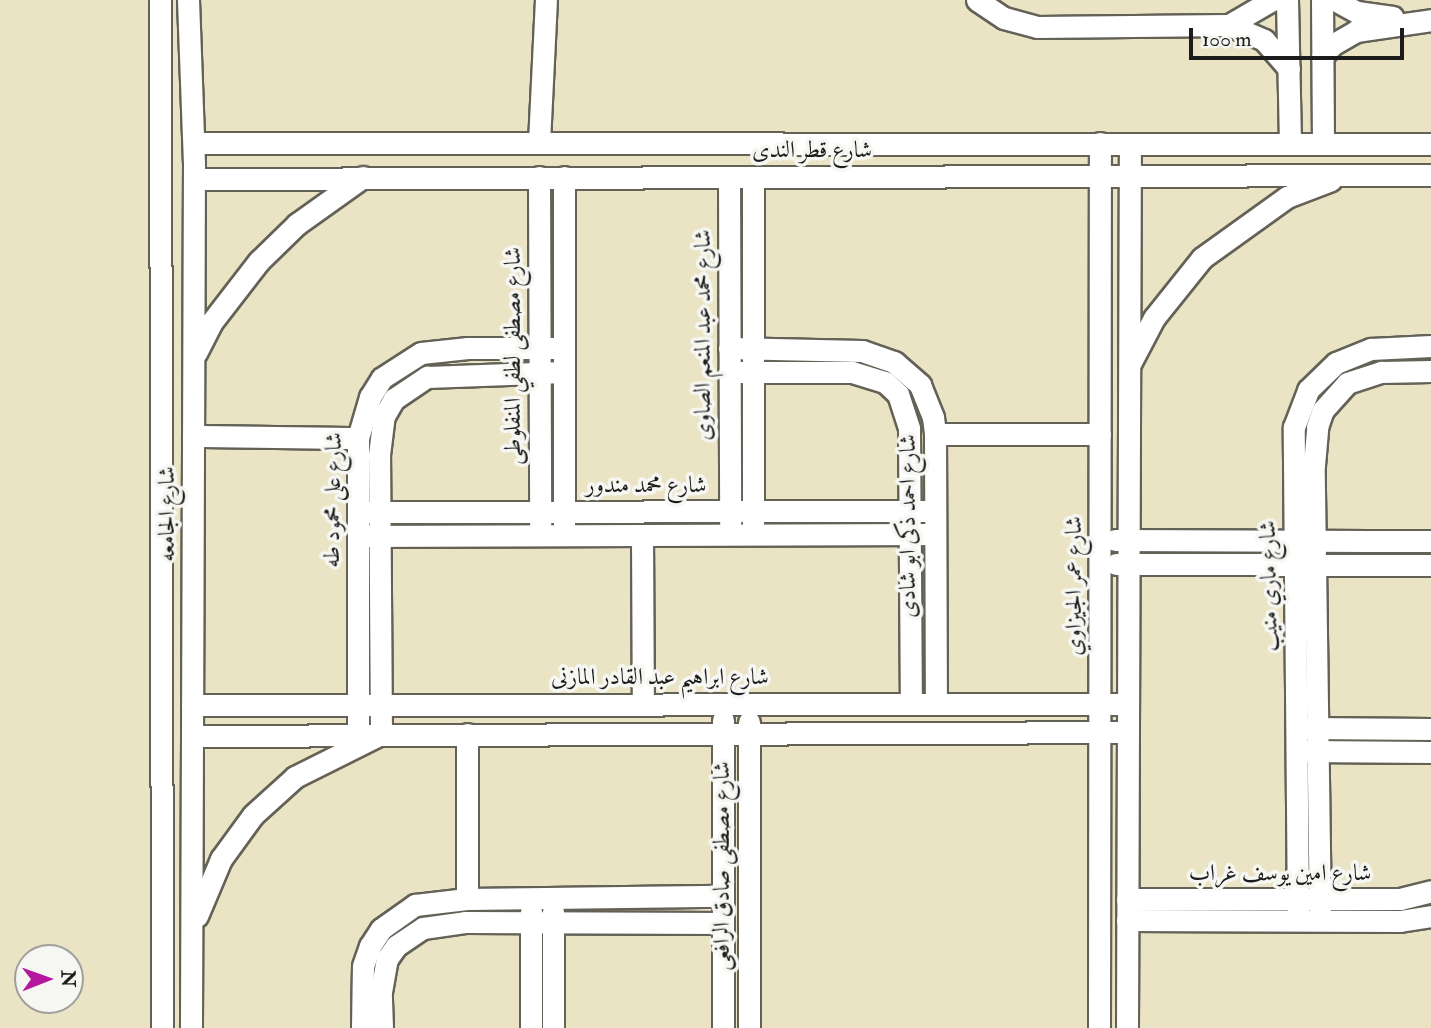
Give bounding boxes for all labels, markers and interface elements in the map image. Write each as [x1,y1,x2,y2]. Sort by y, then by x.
scale bar [1193,14,1408,58]
text: 100 m [1202,26,1252,53]
street label: شارع قطر الندى [752,136,872,164]
street label: شارع محمد عبد المنعم الصاوى [689,229,717,441]
street label: شارع مصطفى لطفي المنفلوطى [499,247,527,465]
street label: شارع على محمود طه [318,432,348,568]
street label: شارع احمد ذكى ابو شادى [894,434,922,618]
street label: شارع الجامعه [153,466,181,562]
street label: شارع محمد مندور [585,471,707,499]
street label: شارع عمر الجيزاوي [1060,516,1088,656]
street label: شارع ماري منيب [1254,520,1284,652]
street label: شارع ابراهيم عبد القادر المازنى [551,663,769,691]
street label: شارع مصطفى صادق الرافعى [708,761,736,971]
street label: شارع امين يوسف غراب [1189,859,1371,887]
north arrow [14,944,84,1014]
text: N [56,970,80,987]

